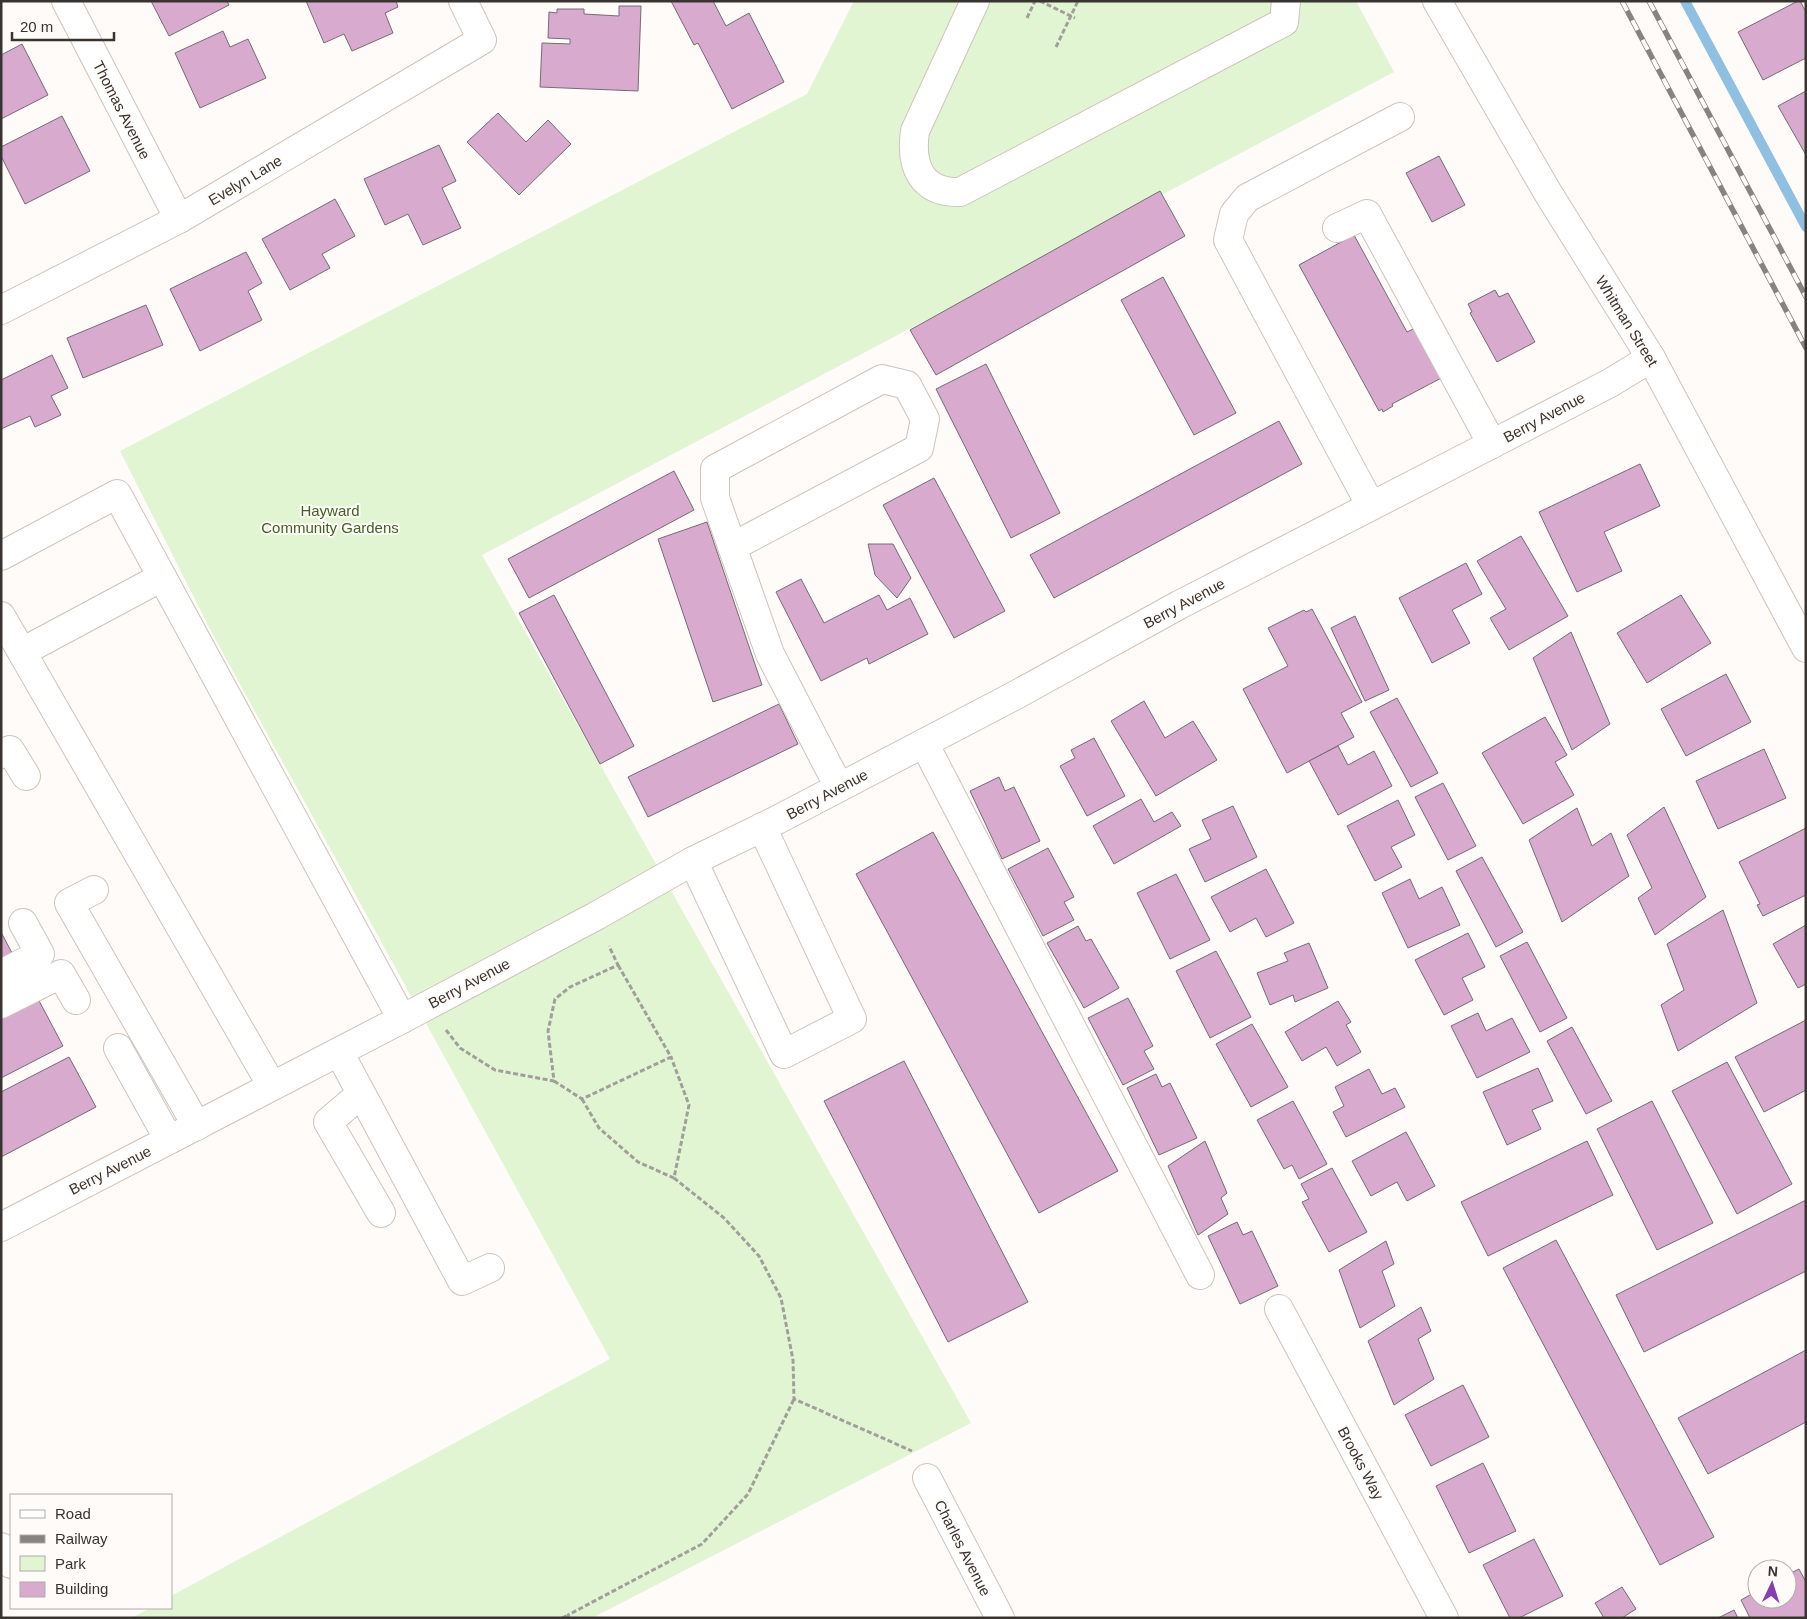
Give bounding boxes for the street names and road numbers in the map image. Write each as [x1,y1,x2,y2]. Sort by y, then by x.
street label: Thomas Avenue [90,58,154,162]
street label: Evelyn Lane [205,151,285,209]
street label: Whitman Street [1592,273,1662,370]
street label: Berry Avenue [1500,388,1588,446]
street label: Berry Avenue [1140,574,1228,632]
street label: Berry Avenue [783,765,871,823]
street label: Berry Avenue [425,954,513,1012]
street label: Berry Avenue [66,1142,154,1198]
street label: Brooks Way [1335,1424,1388,1503]
street label: Charles Avenue [931,1497,995,1599]

